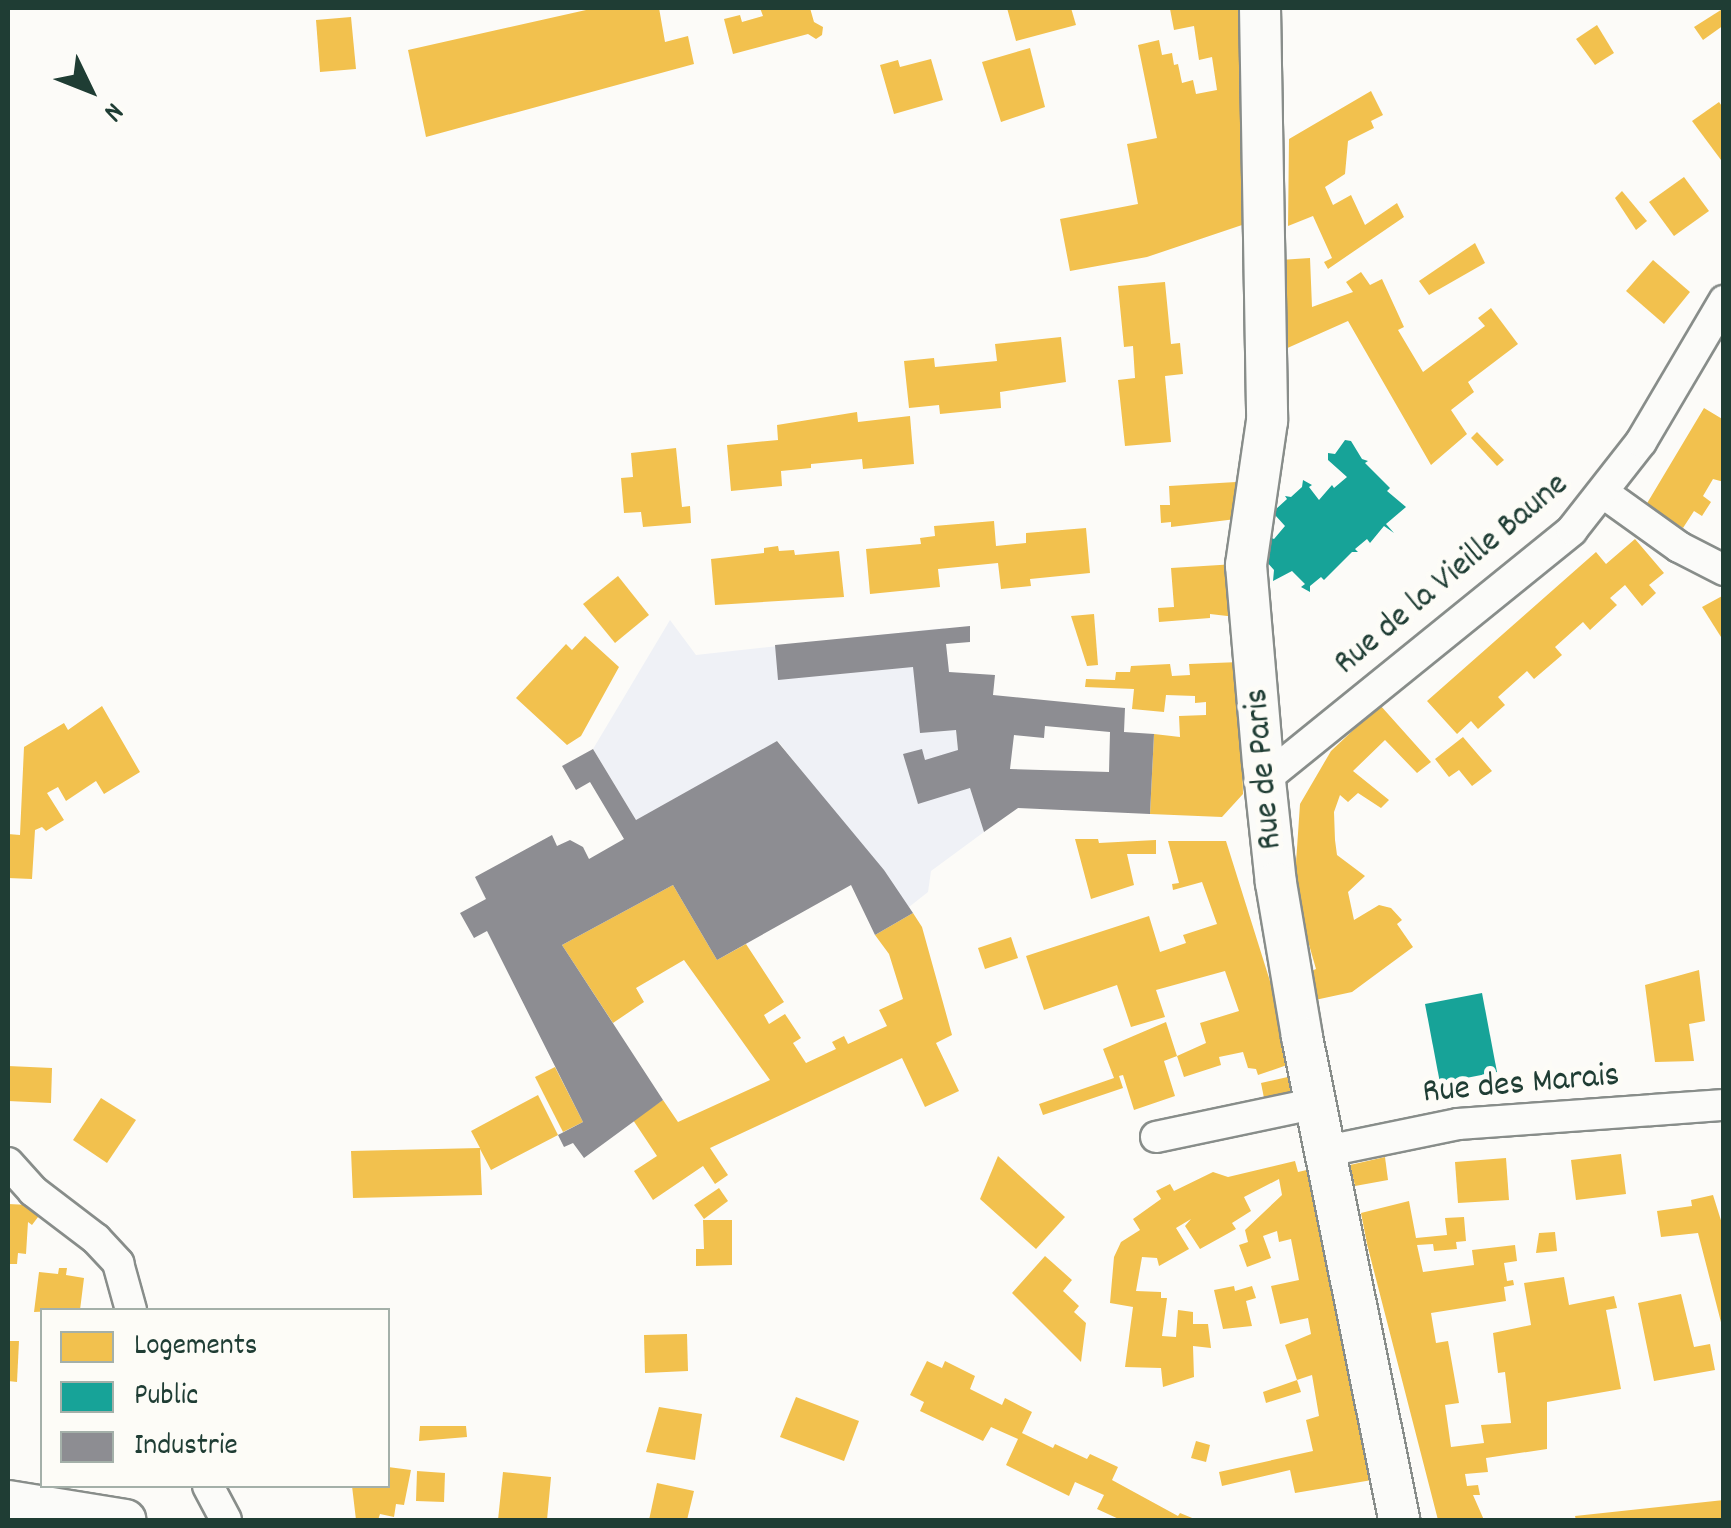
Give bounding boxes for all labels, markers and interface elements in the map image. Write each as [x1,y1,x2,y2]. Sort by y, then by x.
north arrow [40,40,140,140]
text: N [93,92,131,129]
street label: Rue de la Vieille Baune [1326,465,1578,685]
street label: Rue de Paris [1237,687,1293,851]
street label: Rue des Marais [1421,1055,1621,1115]
legend [40,1308,390,1488]
text: Logements [134,1326,257,1369]
text: Public [134,1376,198,1419]
text: Industrie [134,1426,238,1469]

